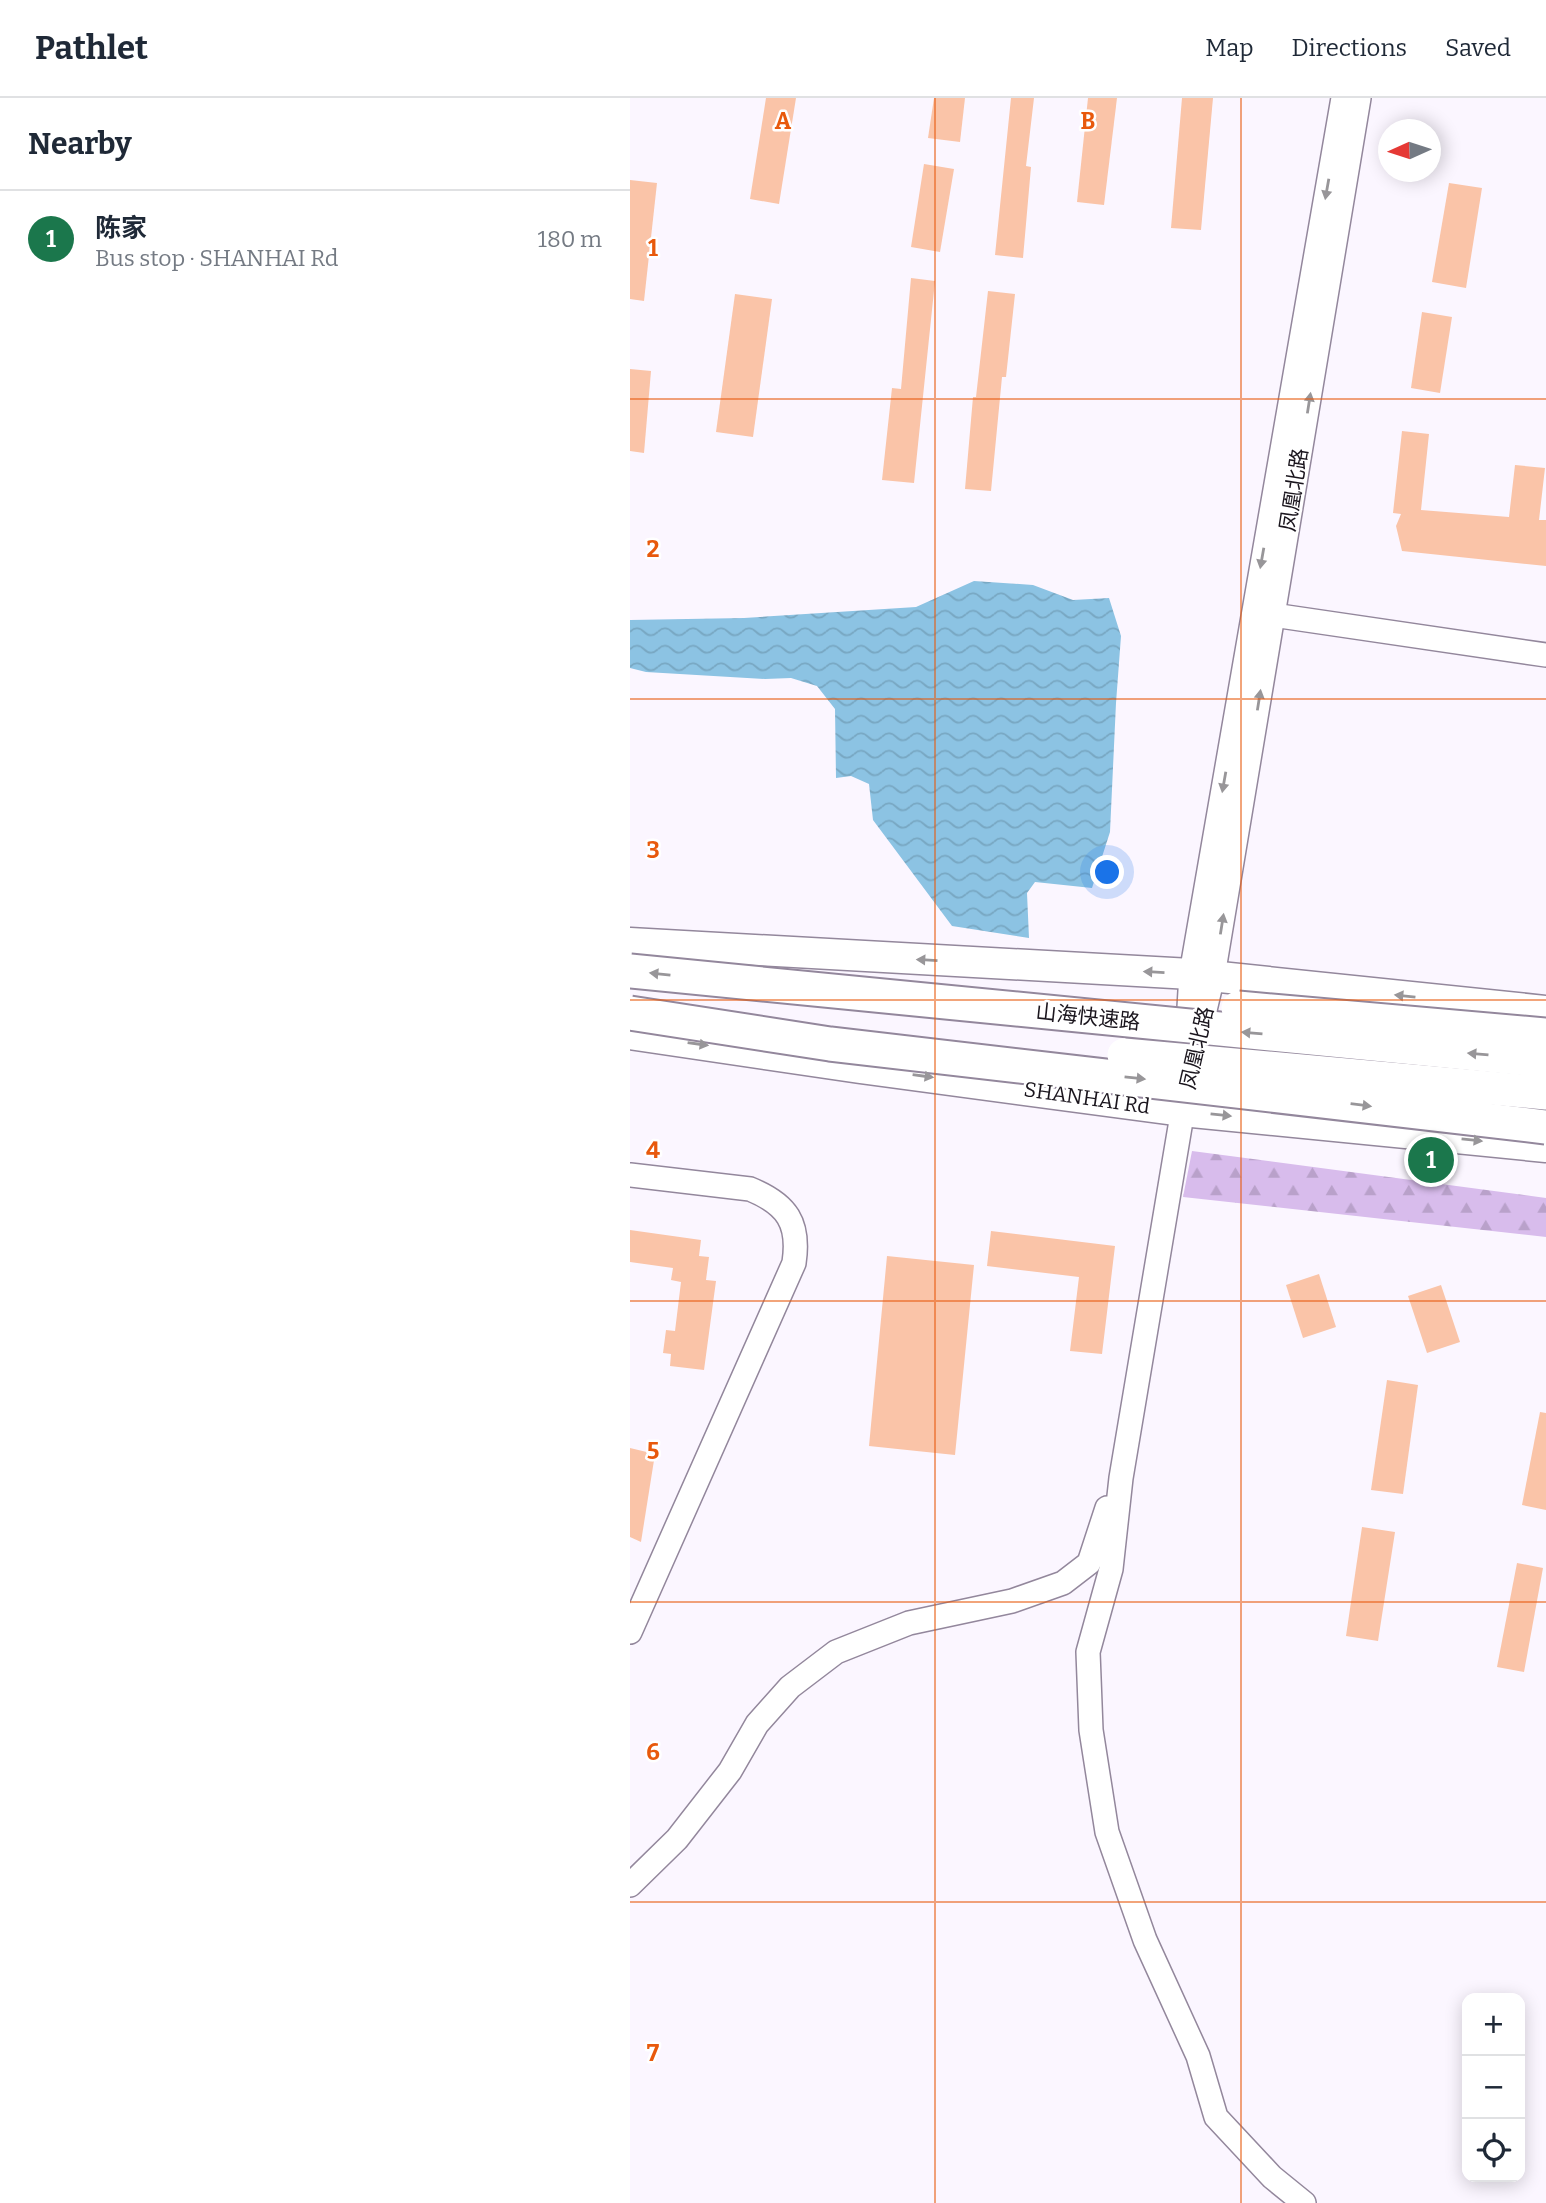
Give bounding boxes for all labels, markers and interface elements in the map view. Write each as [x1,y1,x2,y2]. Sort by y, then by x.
text: Pathlet [35,28,148,68]
text: Map [1205,34,1254,62]
text: Directions [1292,34,1407,62]
text: Saved [1445,34,1511,62]
text: A [775,107,792,135]
text: B [1081,107,1095,135]
north arrow [1378,119,1441,182]
text: Nearby [28,126,132,162]
one-way arrow [1321,178,1332,200]
text: 陈家 [95,213,147,244]
text: 1 [46,225,56,253]
text: 180 m [538,225,602,253]
text: 1 [648,234,658,262]
text: Bus stop · SHANHAI Rd [95,244,338,272]
one-way arrow [1304,392,1315,414]
street label: 凤凰北路 [1275,446,1313,534]
text: 2 [647,535,660,563]
one-way arrow [1257,547,1268,569]
one-way arrow [1254,689,1265,711]
one-way arrow [1218,772,1229,794]
text: 3 [646,836,660,864]
your location [1090,855,1124,889]
one-way arrow [1217,913,1228,935]
one-way arrow [916,954,938,965]
one-way arrow [1143,966,1165,977]
one-way arrow [648,968,670,979]
one-way arrow [1394,990,1416,1001]
street label: 山海快速路 [1034,999,1142,1035]
street label: 凤凰北路 [1175,1004,1219,1092]
one-way arrow [1240,1027,1262,1038]
one-way arrow [687,1039,709,1050]
one-way arrow [1467,1048,1489,1059]
one-way arrow [912,1071,934,1082]
one-way arrow [1124,1073,1146,1084]
street label: SHANHAI Rd [1022,1076,1152,1120]
one-way arrow [1350,1099,1372,1110]
one-way arrow [1210,1109,1232,1120]
pin: 1 [1408,1134,1454,1186]
one-way arrow [1461,1134,1483,1145]
text: 4 [646,1136,660,1164]
text: 5 [647,1437,659,1465]
text: 6 [646,1738,660,1766]
map controls [1462,1993,1525,2182]
button: + [1462,1993,1525,2056]
text: 7 [647,2039,660,2067]
button: − [1462,2056,1525,2119]
button: locate [1462,2119,1525,2182]

